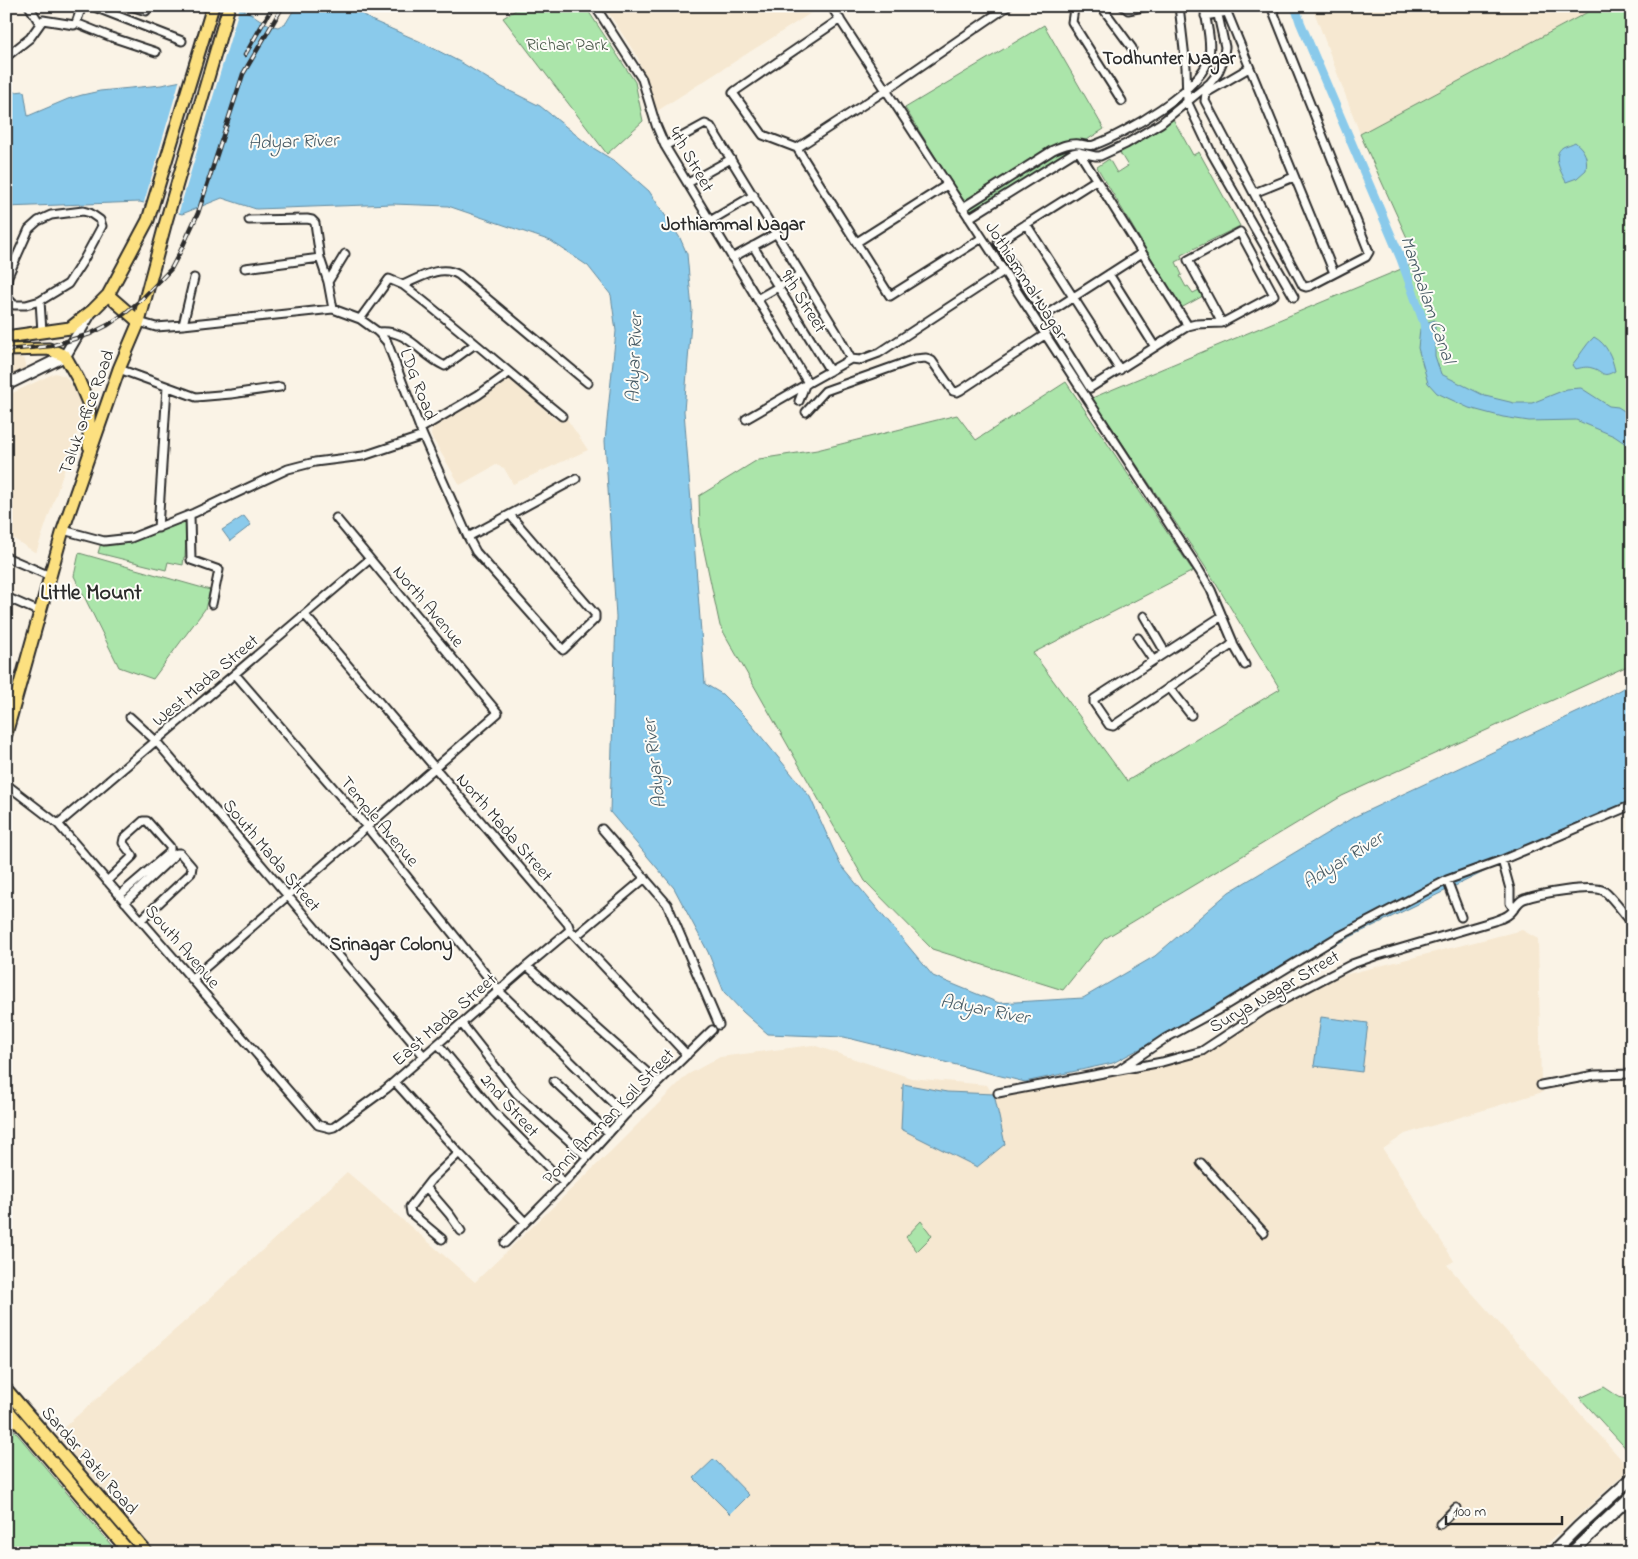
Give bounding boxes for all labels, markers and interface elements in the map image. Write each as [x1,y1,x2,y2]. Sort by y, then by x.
park label: Richar Park [526,33,608,59]
district label: Todhunter Nagar [1102,46,1237,75]
street label: 4th Street [661,122,719,198]
water label: Adyar River [248,127,341,158]
district label: Jothiammal Nagar [661,212,806,241]
street label: Jothiammal Nagar [977,217,1074,346]
water label: Mambalam Canal [1392,232,1462,370]
street label: 9th Street [773,266,832,339]
water label: Adyar River [620,311,651,404]
street label: LDG Road [392,345,443,424]
street label: Taluk Office Road [53,347,123,479]
street label: North Avenue [385,561,470,655]
district label: Little Mount [40,578,142,610]
street label: West Mada Street [147,629,265,734]
water label: Adyar River [636,715,674,810]
street label: North Mada Street [449,768,558,888]
street label: Temple Avenue [333,771,425,874]
street label: South Mada Street [215,794,326,918]
water label: Adyar River [1298,825,1390,896]
street label: South Avenue [138,900,226,996]
district label: Srinagar Colony [329,932,453,961]
street label: Surya Nagar Street [1205,945,1346,1042]
street label: East Mada Street [387,968,503,1073]
water label: Adyar River [938,989,1033,1033]
street label: Ponni Amman Koil Street [537,1043,681,1191]
street label: 2nd Street [473,1069,544,1144]
street label: Sardar Patel Road [34,1401,143,1521]
scale bar [1446,1494,1562,1526]
text: 100 m [1453,1501,1486,1523]

